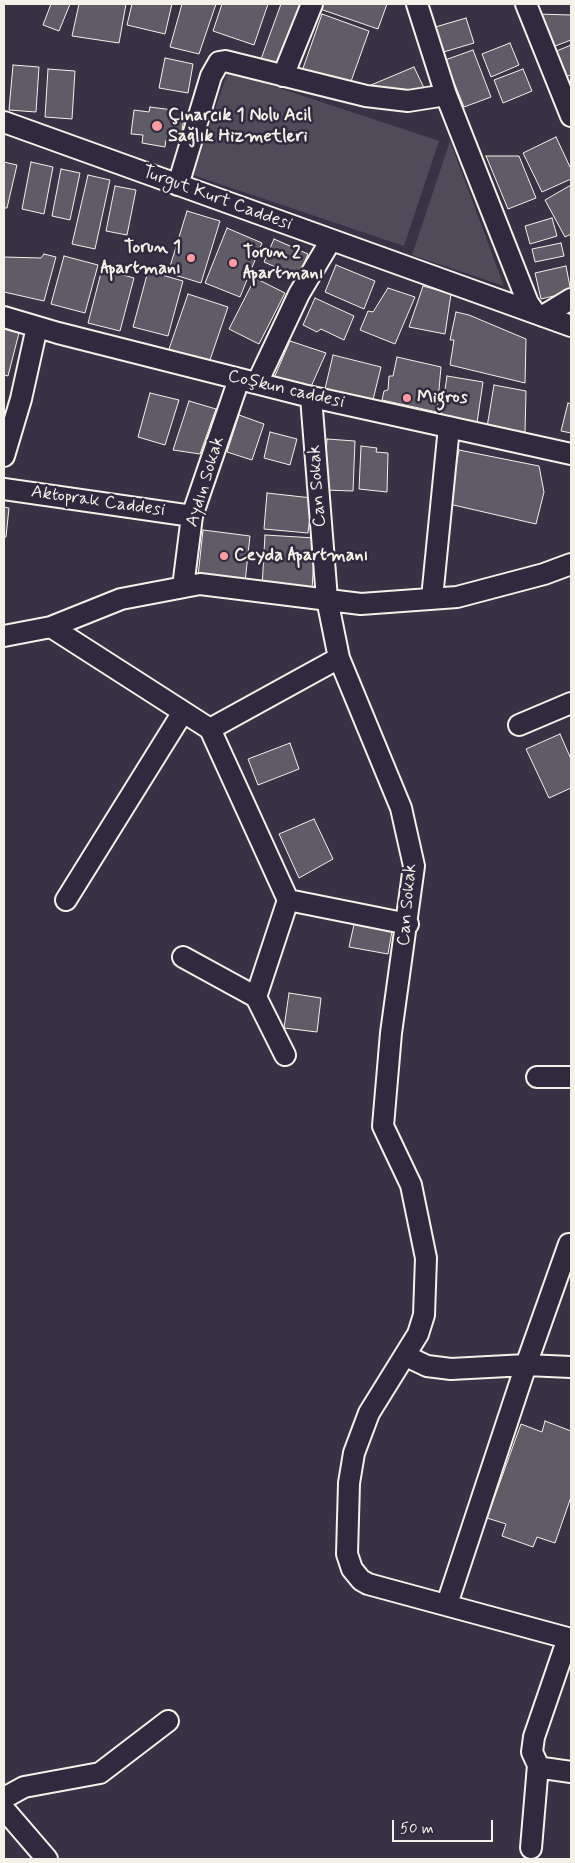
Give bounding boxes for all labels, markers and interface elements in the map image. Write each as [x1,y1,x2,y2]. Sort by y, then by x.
place label: Çınarcık 1 Nolu Acil Sağlık Hizmetleri [168,105,312,148]
marker: Çınarcık 1 Nolu Acil Sağlık Hizmetleri [150,119,164,133]
street label: Turgut Kurt Caddesi [139,162,295,236]
place label: Torun 1 Apartmanı [100,237,181,280]
place label: Torun 2 Apartmanı [243,242,324,284]
marker: Torun 1 Apartmanı [185,252,197,264]
marker: Torun 2 Apartmanı [227,257,239,269]
street label: Coşkun caddesi [225,366,347,414]
place label: Migros [417,387,468,409]
marker: Migros [401,392,413,404]
street label: Aydın Sokak [182,434,230,530]
street label: Can Sokak [304,444,332,528]
street label: Aktoprak Caddesi [30,482,166,522]
place label: Ceyda Apartmanı [234,545,368,567]
marker: Ceyda Apartmanı [218,550,230,562]
street label: Can Sokak [394,863,422,947]
scale bar [395,1810,496,1842]
text: 50 m [400,1819,434,1839]

